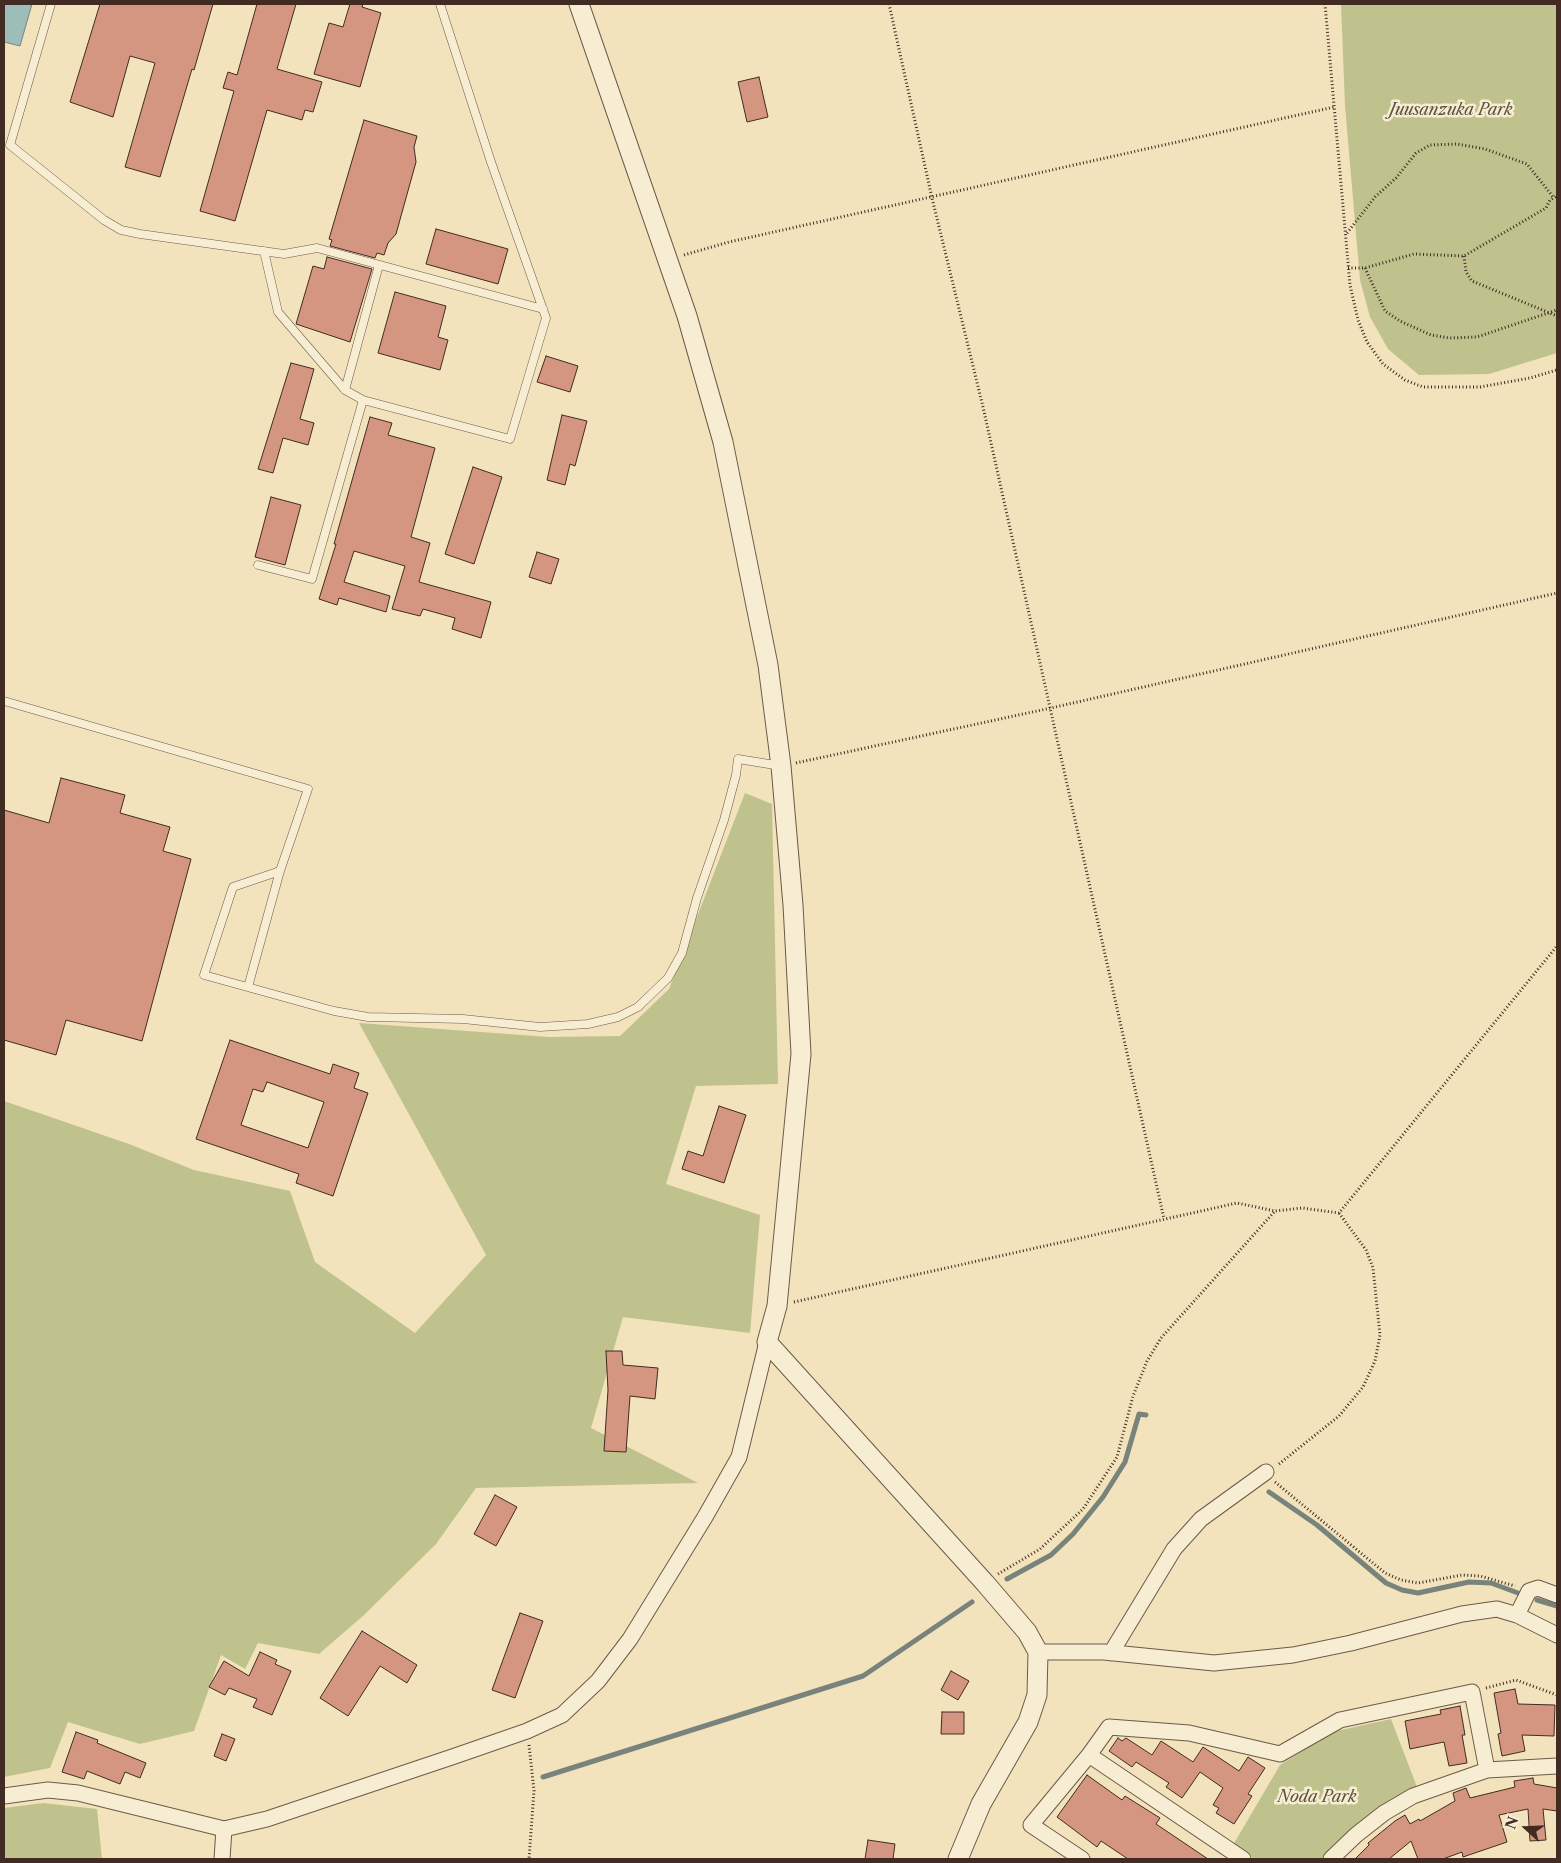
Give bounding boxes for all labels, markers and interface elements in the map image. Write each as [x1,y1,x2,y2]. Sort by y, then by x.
park label: Juusanzuka Park [1389,100,1513,120]
park label: Noda Park [1278,1787,1356,1807]
north arrow [1501,1803,1551,1853]
text: N [1501,1814,1522,1832]

